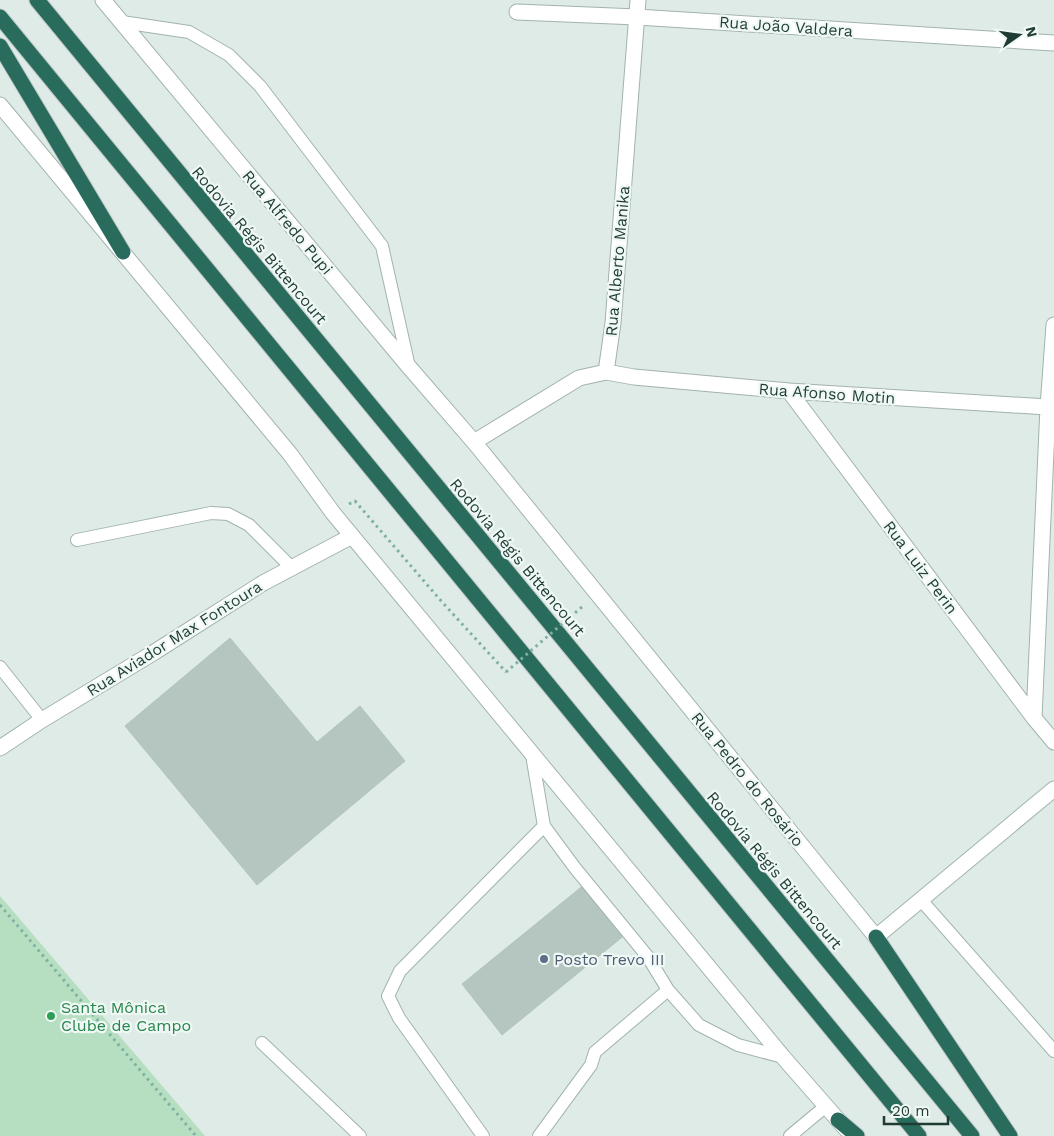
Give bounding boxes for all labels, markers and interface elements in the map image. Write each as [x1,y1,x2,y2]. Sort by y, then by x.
north arrow [994,10,1044,60]
street label: Rua João Valdera [718,12,854,41]
text: N [1023,25,1041,39]
street label: Rodovia Régis Bittencourt [188,163,331,328]
street label: Rua Alfredo Pupi [239,166,337,278]
street label: Rua Alberto Manika [601,185,634,337]
street label: Rua Afonso Motin [758,379,896,408]
street label: Rodovia Régis Bittencourt [446,475,589,640]
street label: Rua Luiz Perin [879,517,962,618]
street label: Rua Aviador Max Fontoura [83,577,265,700]
street label: Rua Pedro do Rosário [687,708,808,850]
street label: Rodovia Régis Bittencourt [703,788,846,953]
place label: Posto Trevo III [554,950,664,969]
marker: Posto Trevo III [538,953,550,965]
place label: Santa Mônica Clube de Campo [61,998,191,1035]
marker: Santa Mônica Clube de Campo [45,1010,57,1022]
scale bar [884,1094,948,1126]
text: 20 m [892,1102,930,1120]

